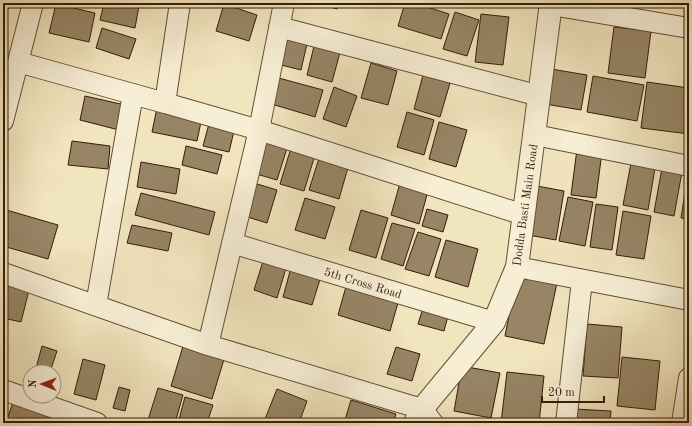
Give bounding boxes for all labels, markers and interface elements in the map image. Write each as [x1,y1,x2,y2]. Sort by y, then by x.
street label: Dodda Basti Main Road [511,143,541,267]
street label: 5th Cross Road [322,265,403,301]
north arrow [22,364,62,404]
scale bar [542,378,604,404]
text: N [28,379,39,388]
text: 20 m [548,387,575,399]

